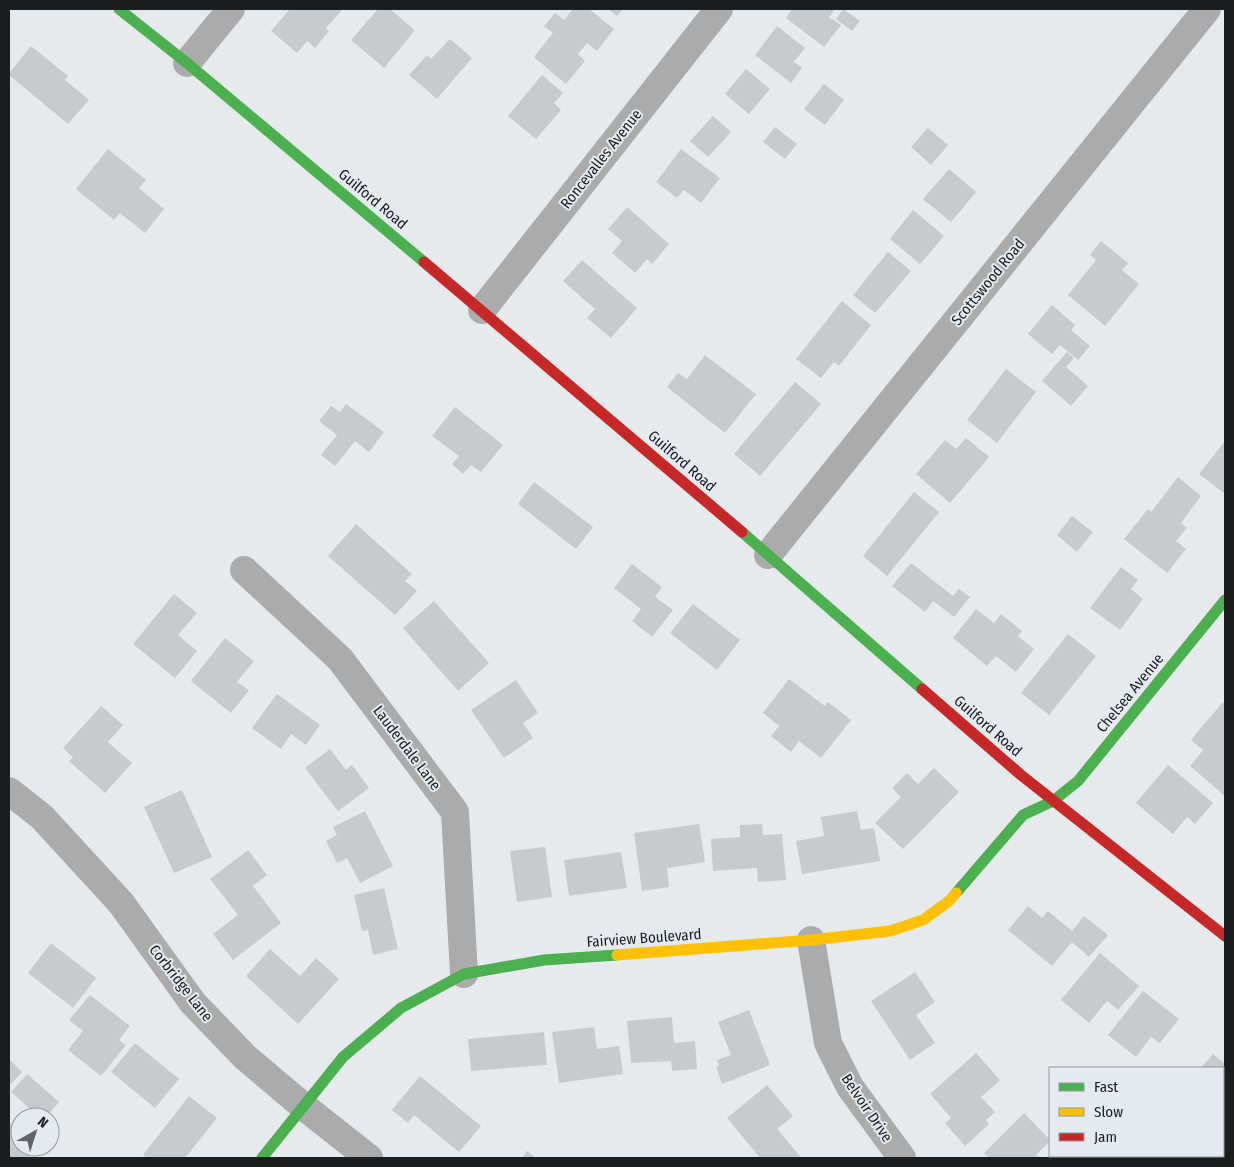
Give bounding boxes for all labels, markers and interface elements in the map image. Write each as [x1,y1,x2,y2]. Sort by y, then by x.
street label: Roncevalles Avenue [557,106,645,212]
street label: Guilford Road [335,165,411,233]
street label: Scottswood Road [948,235,1028,329]
street label: Guilford Road [644,427,720,495]
street label: Chelsea Avenue [1093,650,1167,736]
street label: Guilford Road [950,692,1026,760]
street label: Lauderdale Lane [369,702,445,794]
street label: Fairview Boulevard [586,925,702,951]
street label: Corbridge Lane [145,941,217,1025]
legend [1049,1067,1224,1157]
street label: Belvoir Drive [838,1071,896,1145]
text: Fast [1094,1078,1118,1096]
text: Slow [1094,1103,1123,1121]
north arrow [10,1107,60,1157]
text: N [34,1113,51,1132]
text: Jam [1094,1128,1117,1146]

